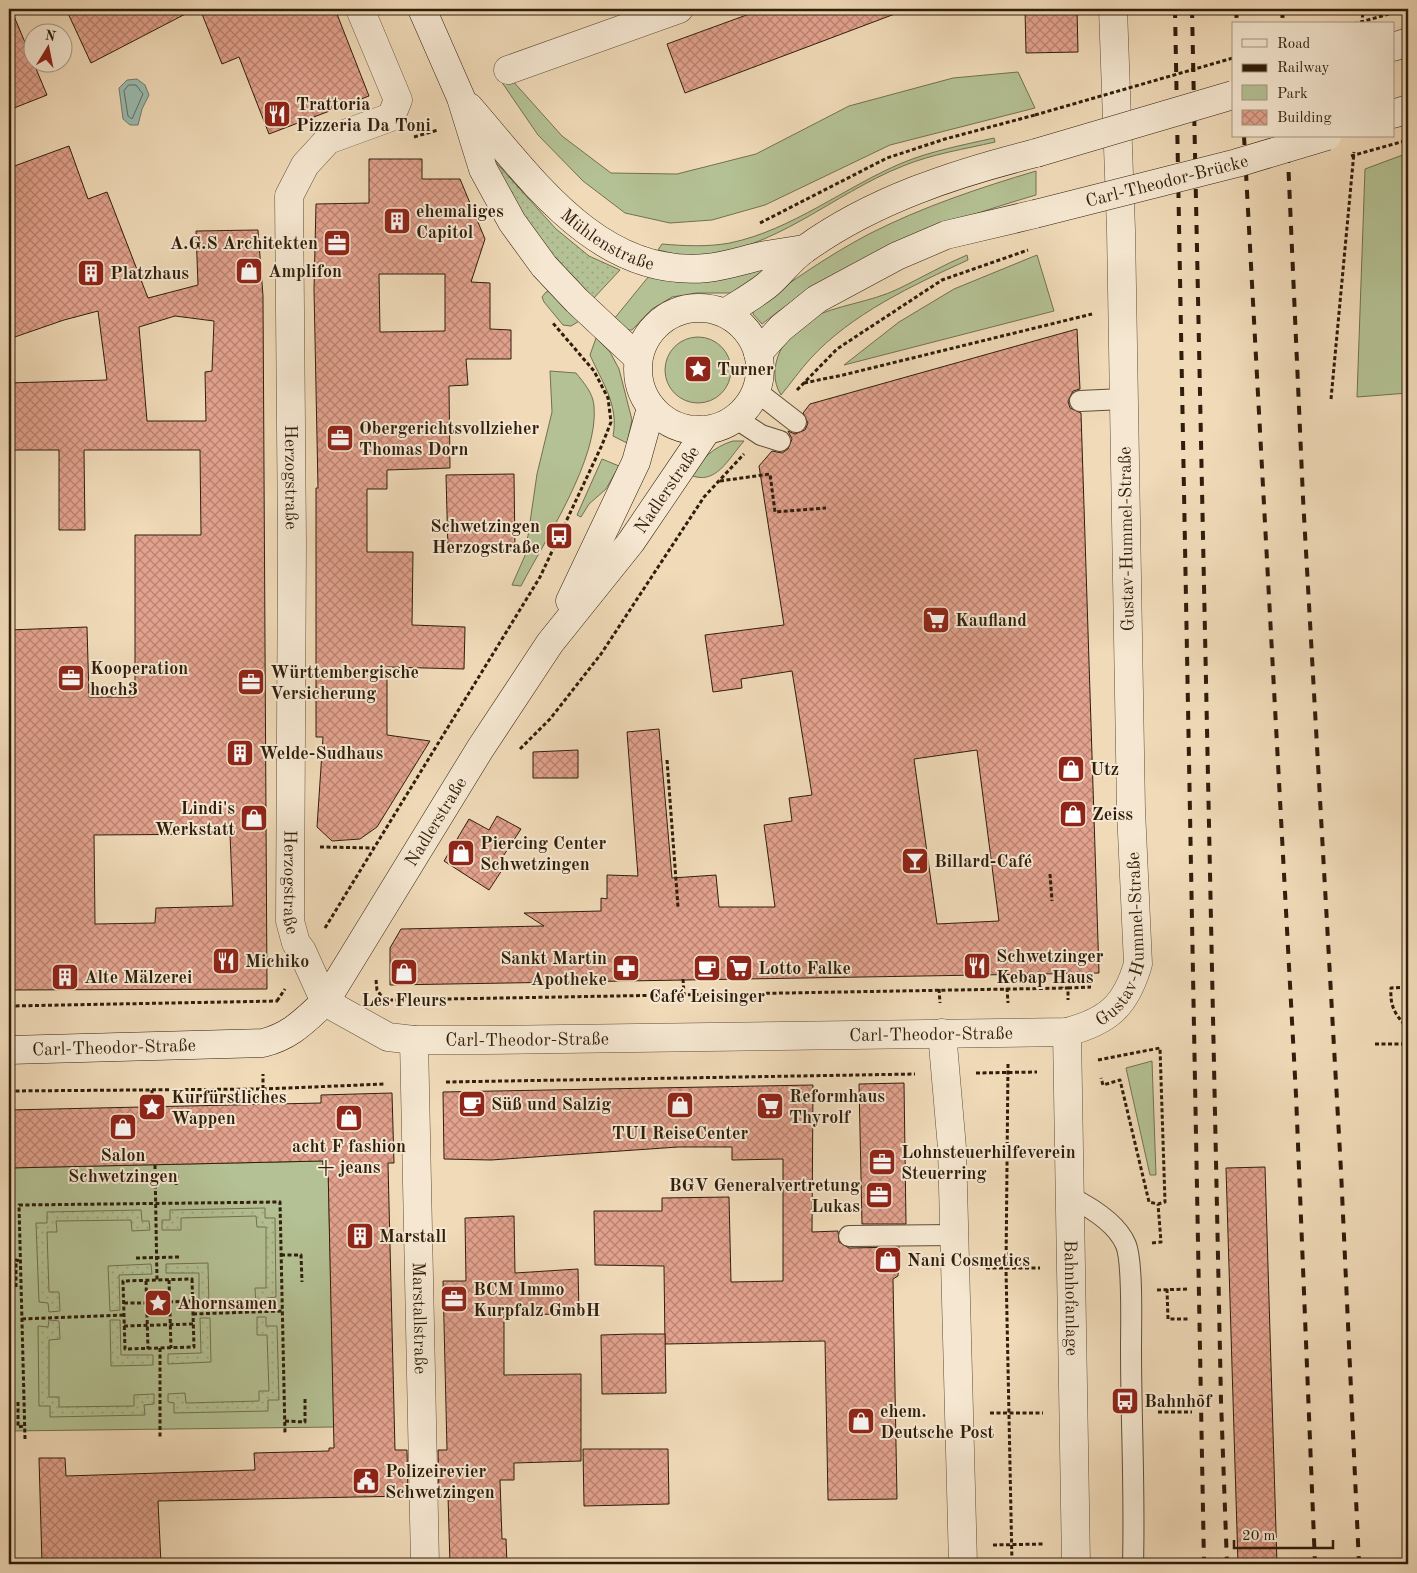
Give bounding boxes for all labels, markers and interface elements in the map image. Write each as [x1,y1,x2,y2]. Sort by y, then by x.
north arrow [22,22,72,72]
legend [1232,22,1394,138]
text: N [44,28,57,44]
text: Road [1277,37,1311,52]
text: Railway [1277,61,1330,76]
text: Park [1277,87,1308,102]
place label: Trattoria Pizzeria Da Toni [296,96,431,135]
restaurant icon: Trattoria Pizzeria Da Toni [262,99,292,129]
text: Building [1277,111,1332,126]
street label: Carl-Theodor-Brücke [1084,152,1251,211]
place label: ehemaliges Capitol [416,203,504,242]
building icon: ehemaliges Capitol [382,206,412,236]
street label: Mühlenstraße [557,206,656,274]
office icon: A.G.S Architekten [322,228,352,258]
place label: A.G.S Architekten [170,235,318,253]
shop icon: Amplifon [234,256,264,286]
building icon: Platzhaus [76,258,106,288]
place label: Amplifon [268,263,342,281]
place label: Platzhaus [110,265,189,283]
place icon: Turner [683,354,713,384]
place label: Turner [717,361,774,379]
place label: Obergerichtsvollzieher Thomas Dorn [359,420,539,459]
office icon: Obergerichtsvollzieher Thomas Dorn [325,423,355,453]
street label: Herzogstraße [281,425,300,529]
street label: Nadlerstraße [632,443,703,537]
street label: Gustav-Hummel-Straße [1116,446,1138,632]
place label: Schwetzingen Herzogstraße [430,518,540,557]
bus stop icon: Schwetzingen Herzogstraße [544,521,574,551]
supermarket icon: Kaufland [921,605,951,635]
place label: Kaufland [955,612,1027,630]
place label: Kooperation hoch3 [90,660,188,699]
office icon: Kooperation hoch3 [56,663,86,693]
place label: Württembergische Versicherung [270,664,419,703]
office icon: Württembergische Versicherung [236,667,266,697]
building icon: Welde-Sudhaus [225,738,255,768]
place label: Welde-Sudhaus [259,745,383,763]
shop icon: Utz [1056,754,1086,784]
place label: Utz [1090,761,1119,779]
street label: Nadlerstraße [402,774,470,870]
shop icon: Zeiss [1058,799,1088,829]
place label: Lindi's Werkstatt [154,800,235,839]
shop icon: Lindi's Werkstatt [239,803,269,833]
place label: Zeiss [1092,806,1133,824]
street label: Herzogstraße [279,830,301,937]
place label: Piercing Center Schwetzingen [480,835,606,874]
shop icon: Piercing Center Schwetzingen [446,838,476,868]
bar icon: Billard-Café [900,846,930,876]
street label: Gustav-Hummel-Straße [1093,852,1148,1030]
place label: Billard-Café [934,853,1032,871]
restaurant icon: Michiko [211,946,241,976]
place label: Schwetzinger Kebap Haus [996,948,1104,987]
place label: Sankt Martin Apotheke [500,950,607,989]
restaurant icon: Schwetzinger Kebap Haus [962,951,992,981]
place label: Michiko [245,953,309,971]
pharmacy icon: Sankt Martin Apotheke [611,953,641,983]
cafe icon: Café Leisinger [692,953,722,983]
supermarket icon: Lotto Falke [724,953,754,983]
shop icon: Les Fleurs [389,957,419,987]
place label: Lotto Falke [758,960,851,978]
building icon: Alte Mälzerei [50,962,80,992]
place label: Alte Mälzerei [84,969,192,987]
place label: Café Leisinger [649,988,765,1006]
place label: Les Fleurs [362,992,447,1010]
street label: Carl-Theodor-Straße [849,1025,1013,1045]
street label: Carl-Theodor-Straße [445,1030,609,1050]
street label: Carl-Theodor-Straße [32,1037,196,1059]
place label: Reformhaus Thyrolf [789,1088,885,1127]
place label: Kurfürstliches Wappen [171,1089,287,1128]
cafe icon: Süß und Salzig [457,1089,487,1119]
shop icon: TUI ReiseCenter [665,1090,695,1120]
supermarket icon: Reformhaus Thyrolf [755,1091,785,1121]
place icon: Kurfürstliches Wappen [137,1092,167,1122]
place label: Süß und Salzig [491,1096,611,1114]
shop icon: acht F fashion + jeans [334,1103,364,1133]
shop icon: Salon Schwetzingen [108,1112,138,1142]
place label: TUI ReiseCenter [612,1125,748,1143]
place label: acht F fashion + jeans [292,1138,406,1177]
place label: Lohnsteuerhilfeverein Steuerring [901,1144,1076,1183]
place label: Salon Schwetzingen [68,1147,178,1186]
office icon: Lohnsteuerhilfeverein Steuerring [867,1147,897,1177]
place label: BGV Generalvertretung Lukas [669,1177,860,1216]
office icon: BGV Generalvertretung Lukas [864,1180,894,1210]
building icon: Marstall [345,1221,375,1251]
place label: Marstall [379,1228,447,1246]
street label: Bahnhofanlage [1061,1240,1080,1356]
shop icon: Nani Cosmetics [873,1245,903,1275]
place label: Nani Cosmetics [907,1252,1030,1270]
street label: Marstallstraße [409,1262,429,1374]
place label: BCM Immo Kurpfalz GmbH [473,1281,601,1320]
office icon: BCM Immo Kurpfalz GmbH [439,1284,469,1314]
place icon: Ahornsamen [143,1288,173,1318]
place label: Ahornsamen [177,1295,277,1313]
bus stop icon: Bahnhof [1110,1386,1140,1416]
place label: Bahnhof [1144,1393,1213,1411]
place label: ehem. Deutsche Post [880,1403,994,1442]
shop icon: ehem. Deutsche Post [846,1406,876,1436]
place label: Polizeirevier Schwetzingen [385,1463,495,1502]
public building icon: Polizeirevier Schwetzingen [351,1466,381,1496]
scale bar [1234,1518,1333,1550]
text: 20 m [1242,1529,1276,1544]

